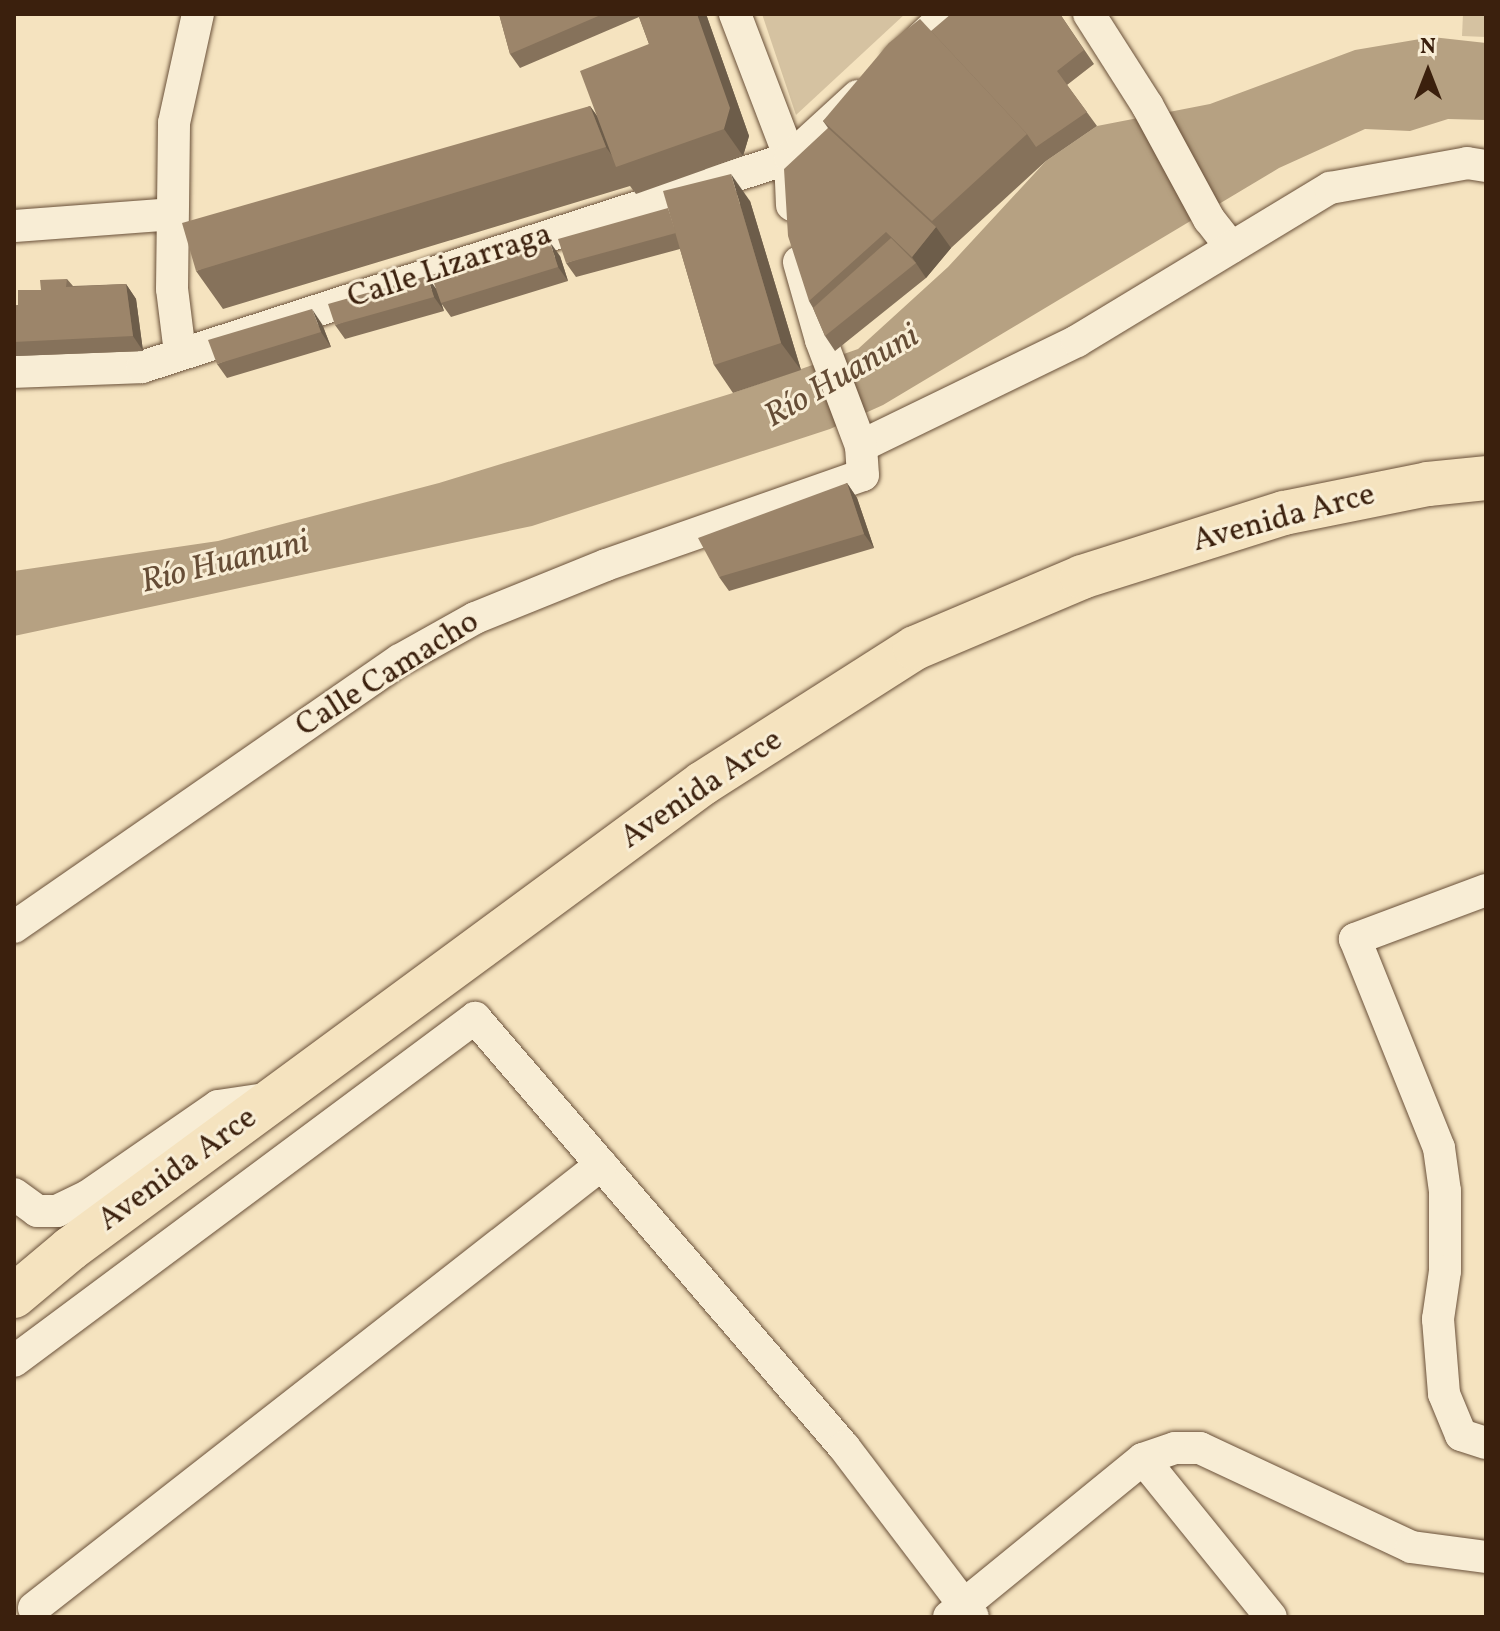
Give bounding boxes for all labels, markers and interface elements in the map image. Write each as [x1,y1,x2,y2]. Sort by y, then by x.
north arrow [1388,32,1468,112]
text: N [1420,32,1436,63]
street label: Calle Lizarraga [343,216,557,318]
water label: Río Huanuni [758,316,926,438]
street label: Avenida Arce [1189,476,1379,562]
water label: Río Huanuni [137,522,313,604]
street label: Calle Camacho [290,604,486,746]
street label: Avenida Arce [614,722,790,858]
street label: Avenida Arce [91,1100,265,1240]

